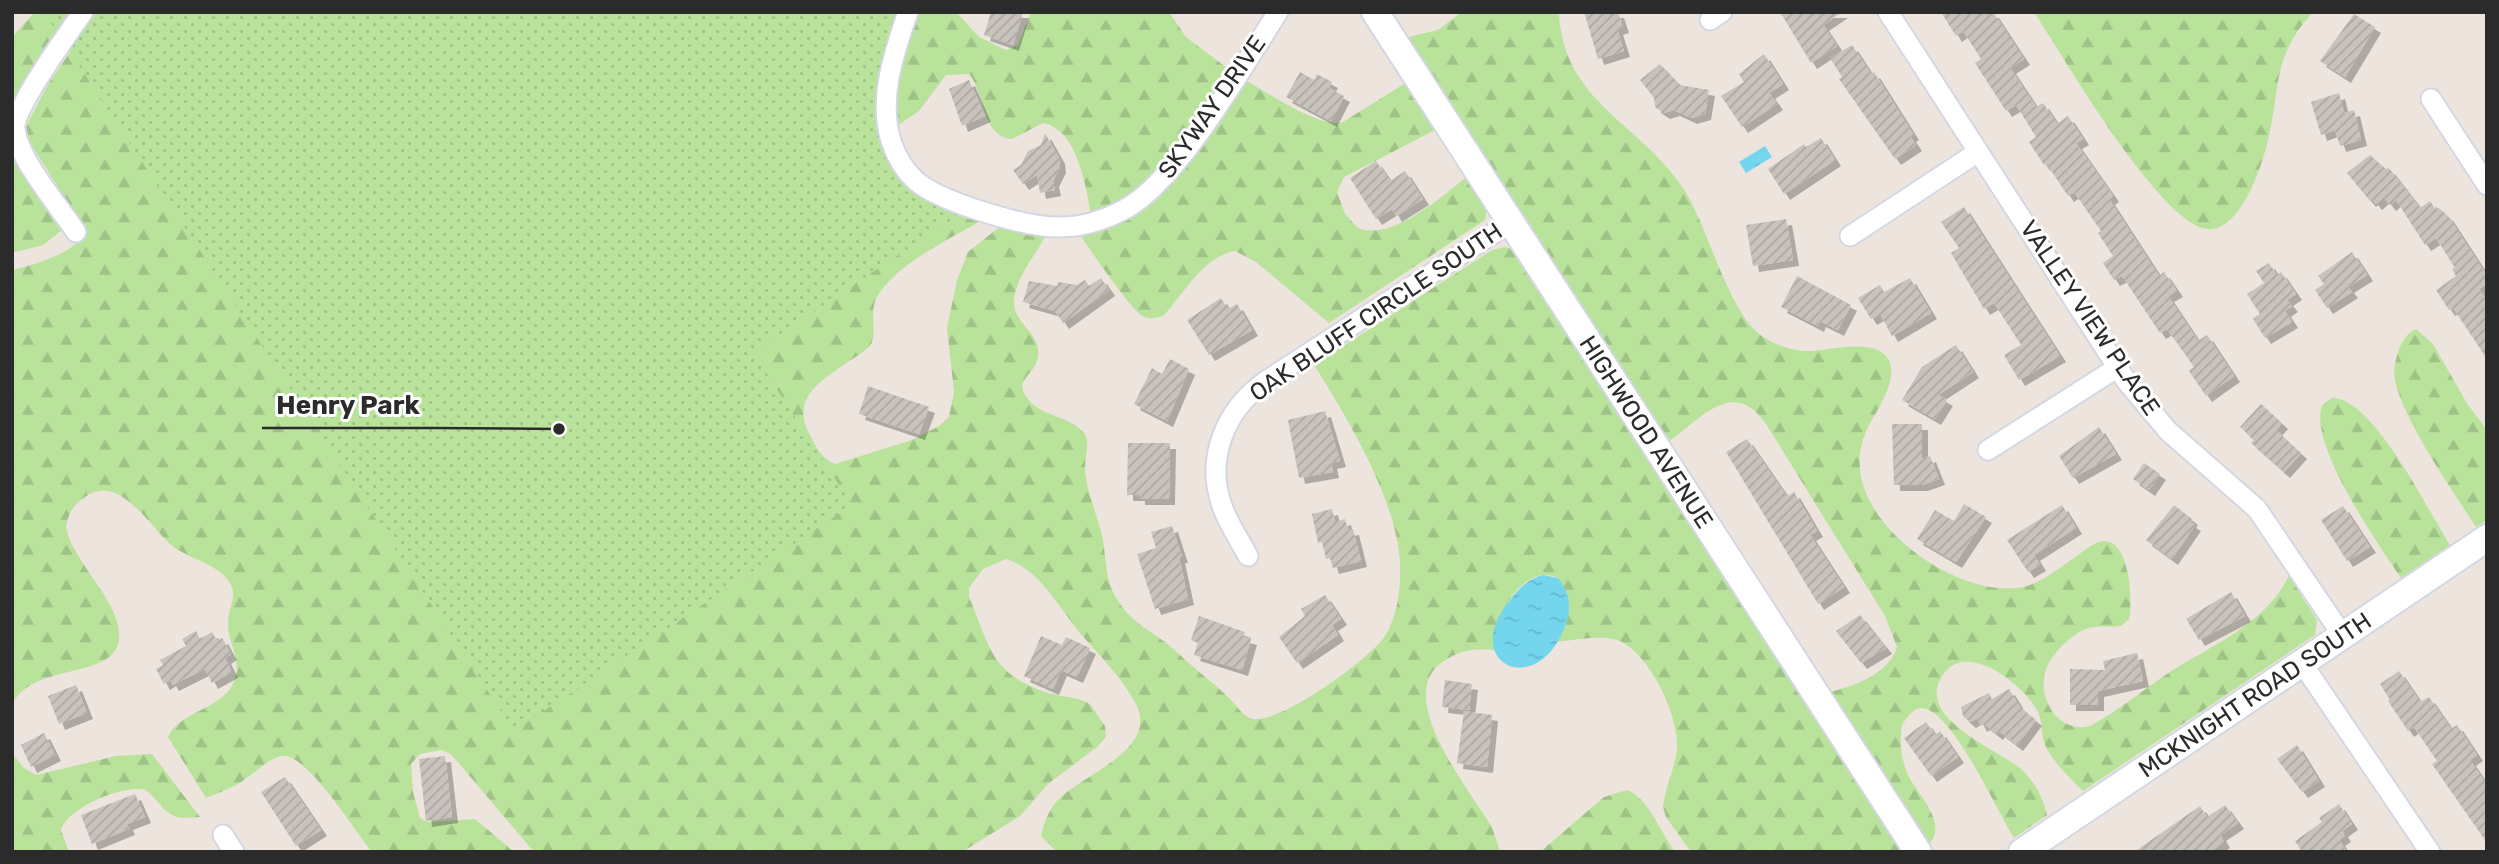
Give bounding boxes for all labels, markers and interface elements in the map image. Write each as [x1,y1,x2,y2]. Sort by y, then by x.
street label: SKYWAY DRIVE [1152,30,1272,184]
street label: VALLEY VIEW PLACE [2014,215,2166,421]
street label: OAK BLUFF CIRCLE SOUTH [1244,217,1508,407]
street label: HIGHWOOD AVENUE [1573,331,1719,533]
callout: Henry Park [262,381,434,428]
text: Henry Park [276,390,420,421]
street label: MCKNIGHT ROAD SOUTH [2133,607,2377,783]

